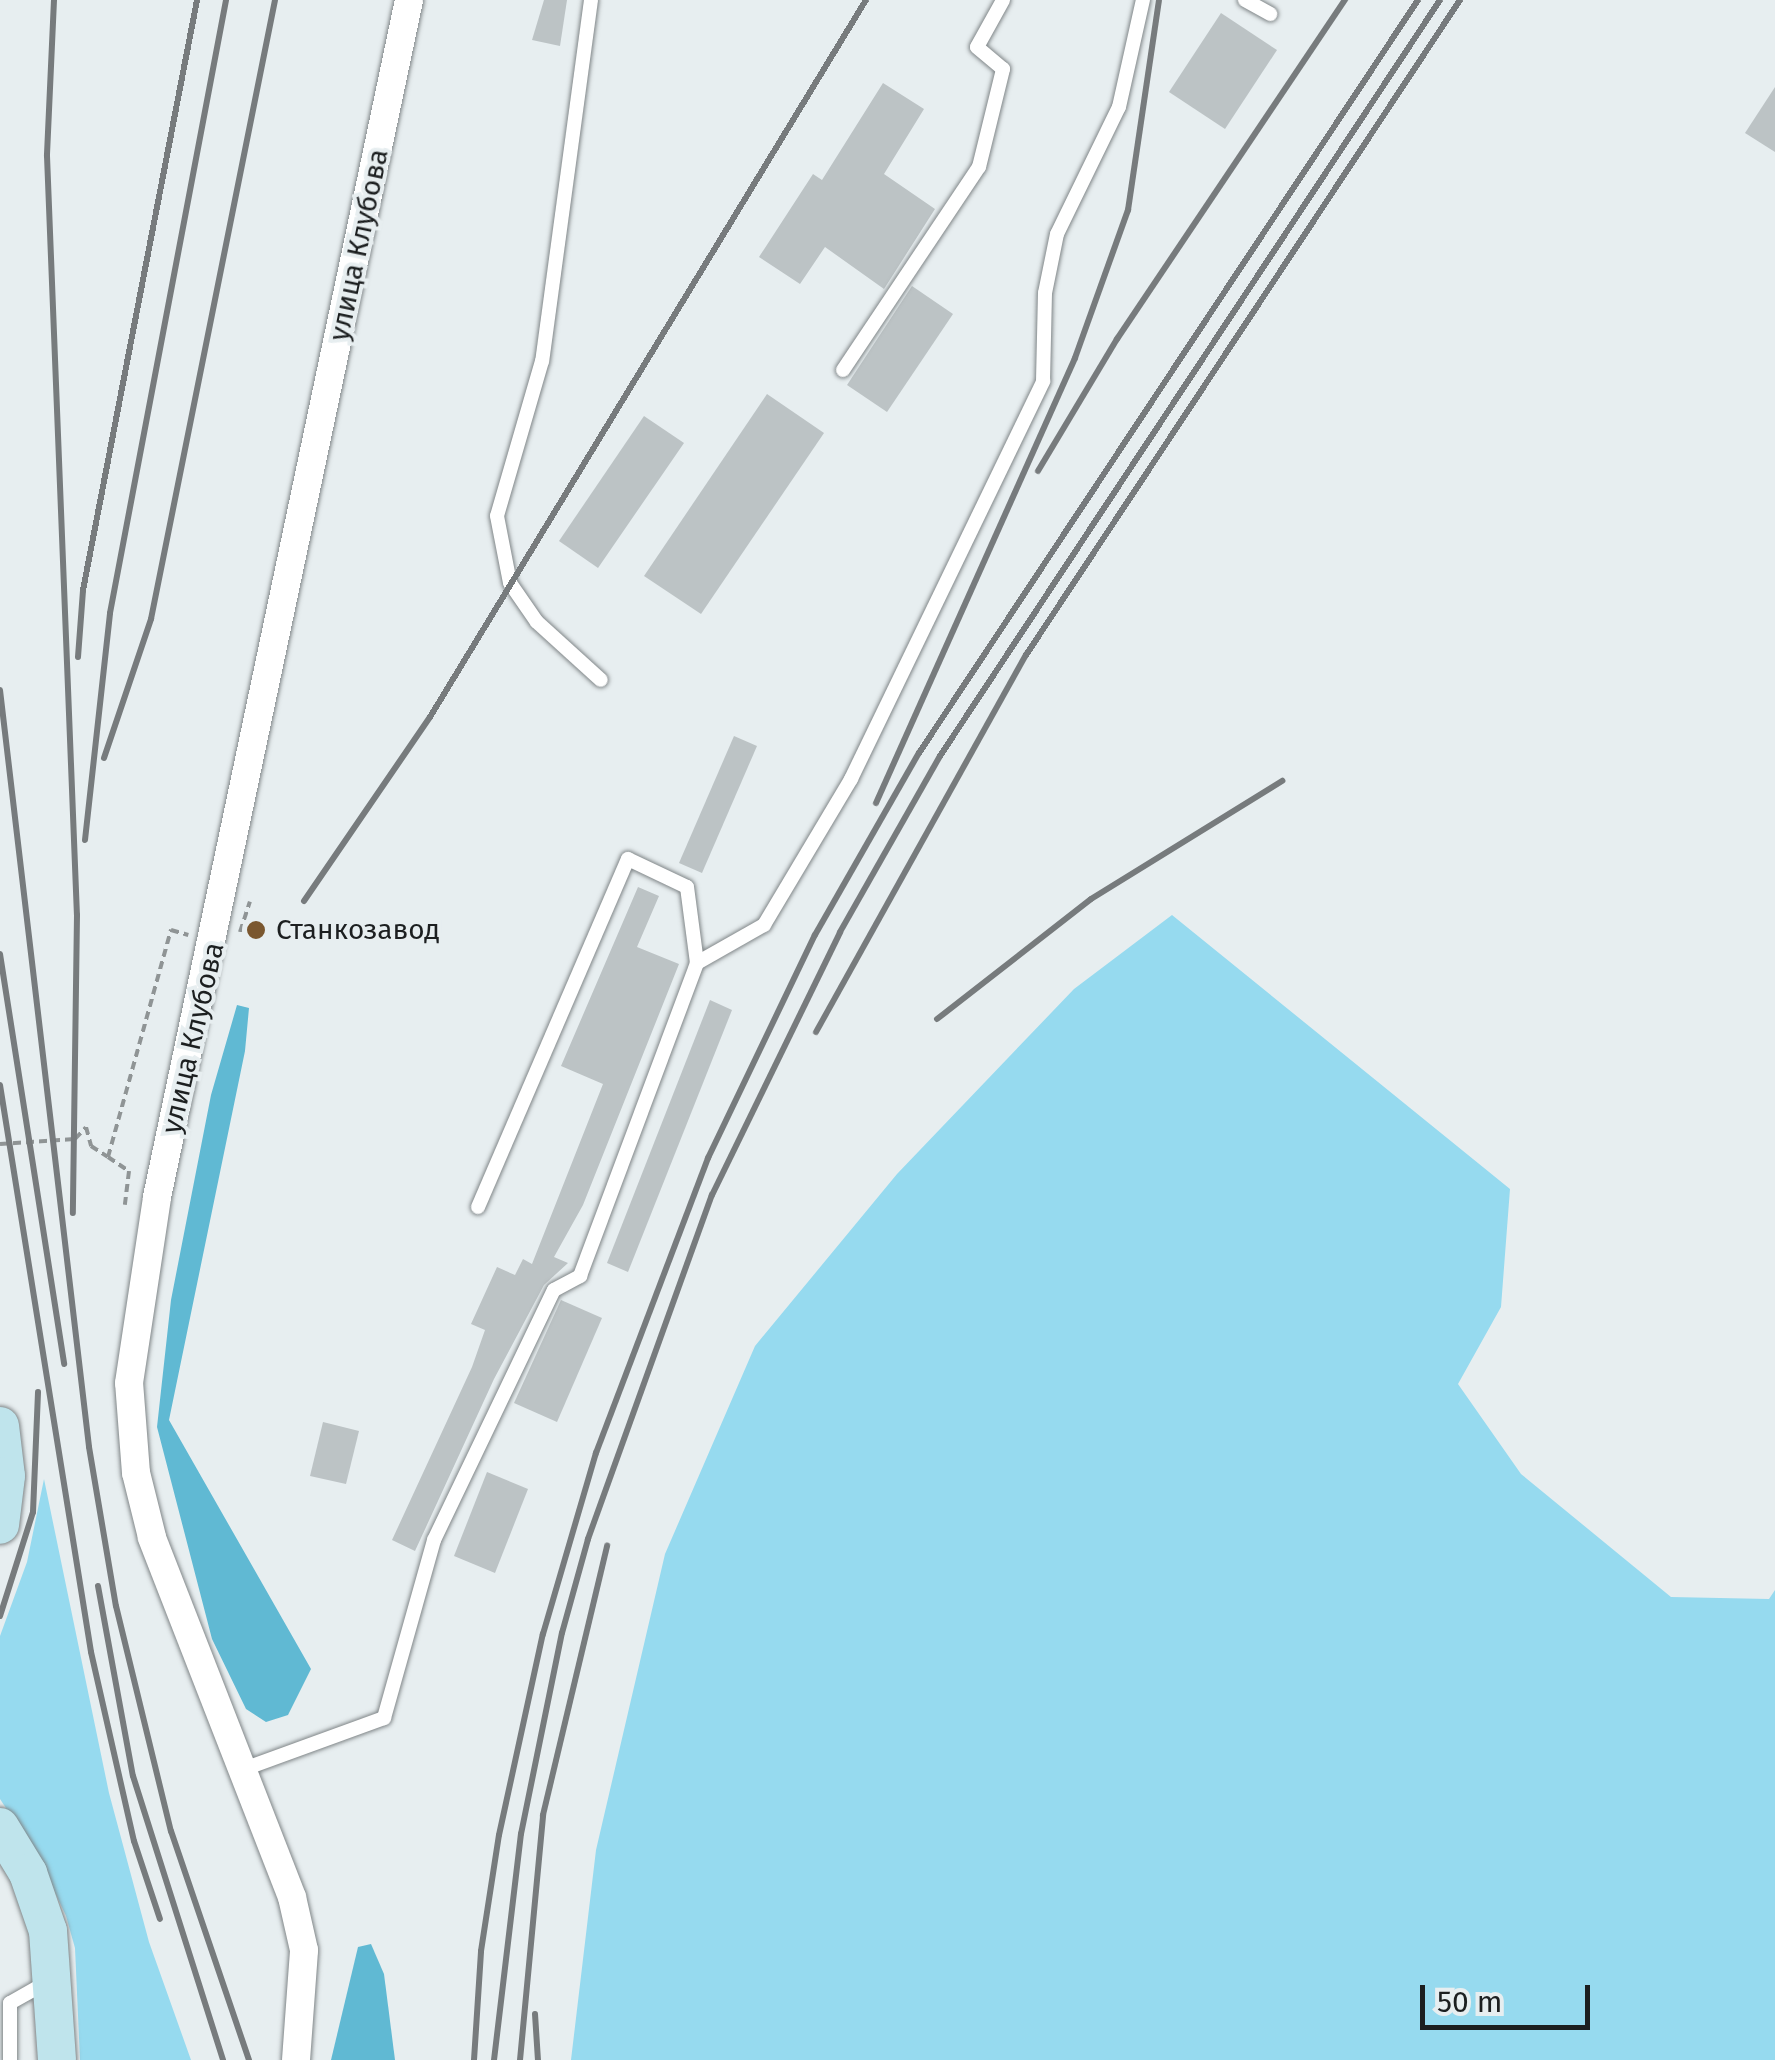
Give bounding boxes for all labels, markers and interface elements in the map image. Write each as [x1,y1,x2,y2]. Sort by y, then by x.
street label: улица Клубова [322,146,396,344]
place label: Станкозавод [276,913,440,947]
marker: Станкозавод [245,919,267,941]
street label: улица Клубова [155,939,231,1137]
scale bar [1425,1965,1595,2027]
text: 50 m [1437,1984,1502,2020]

